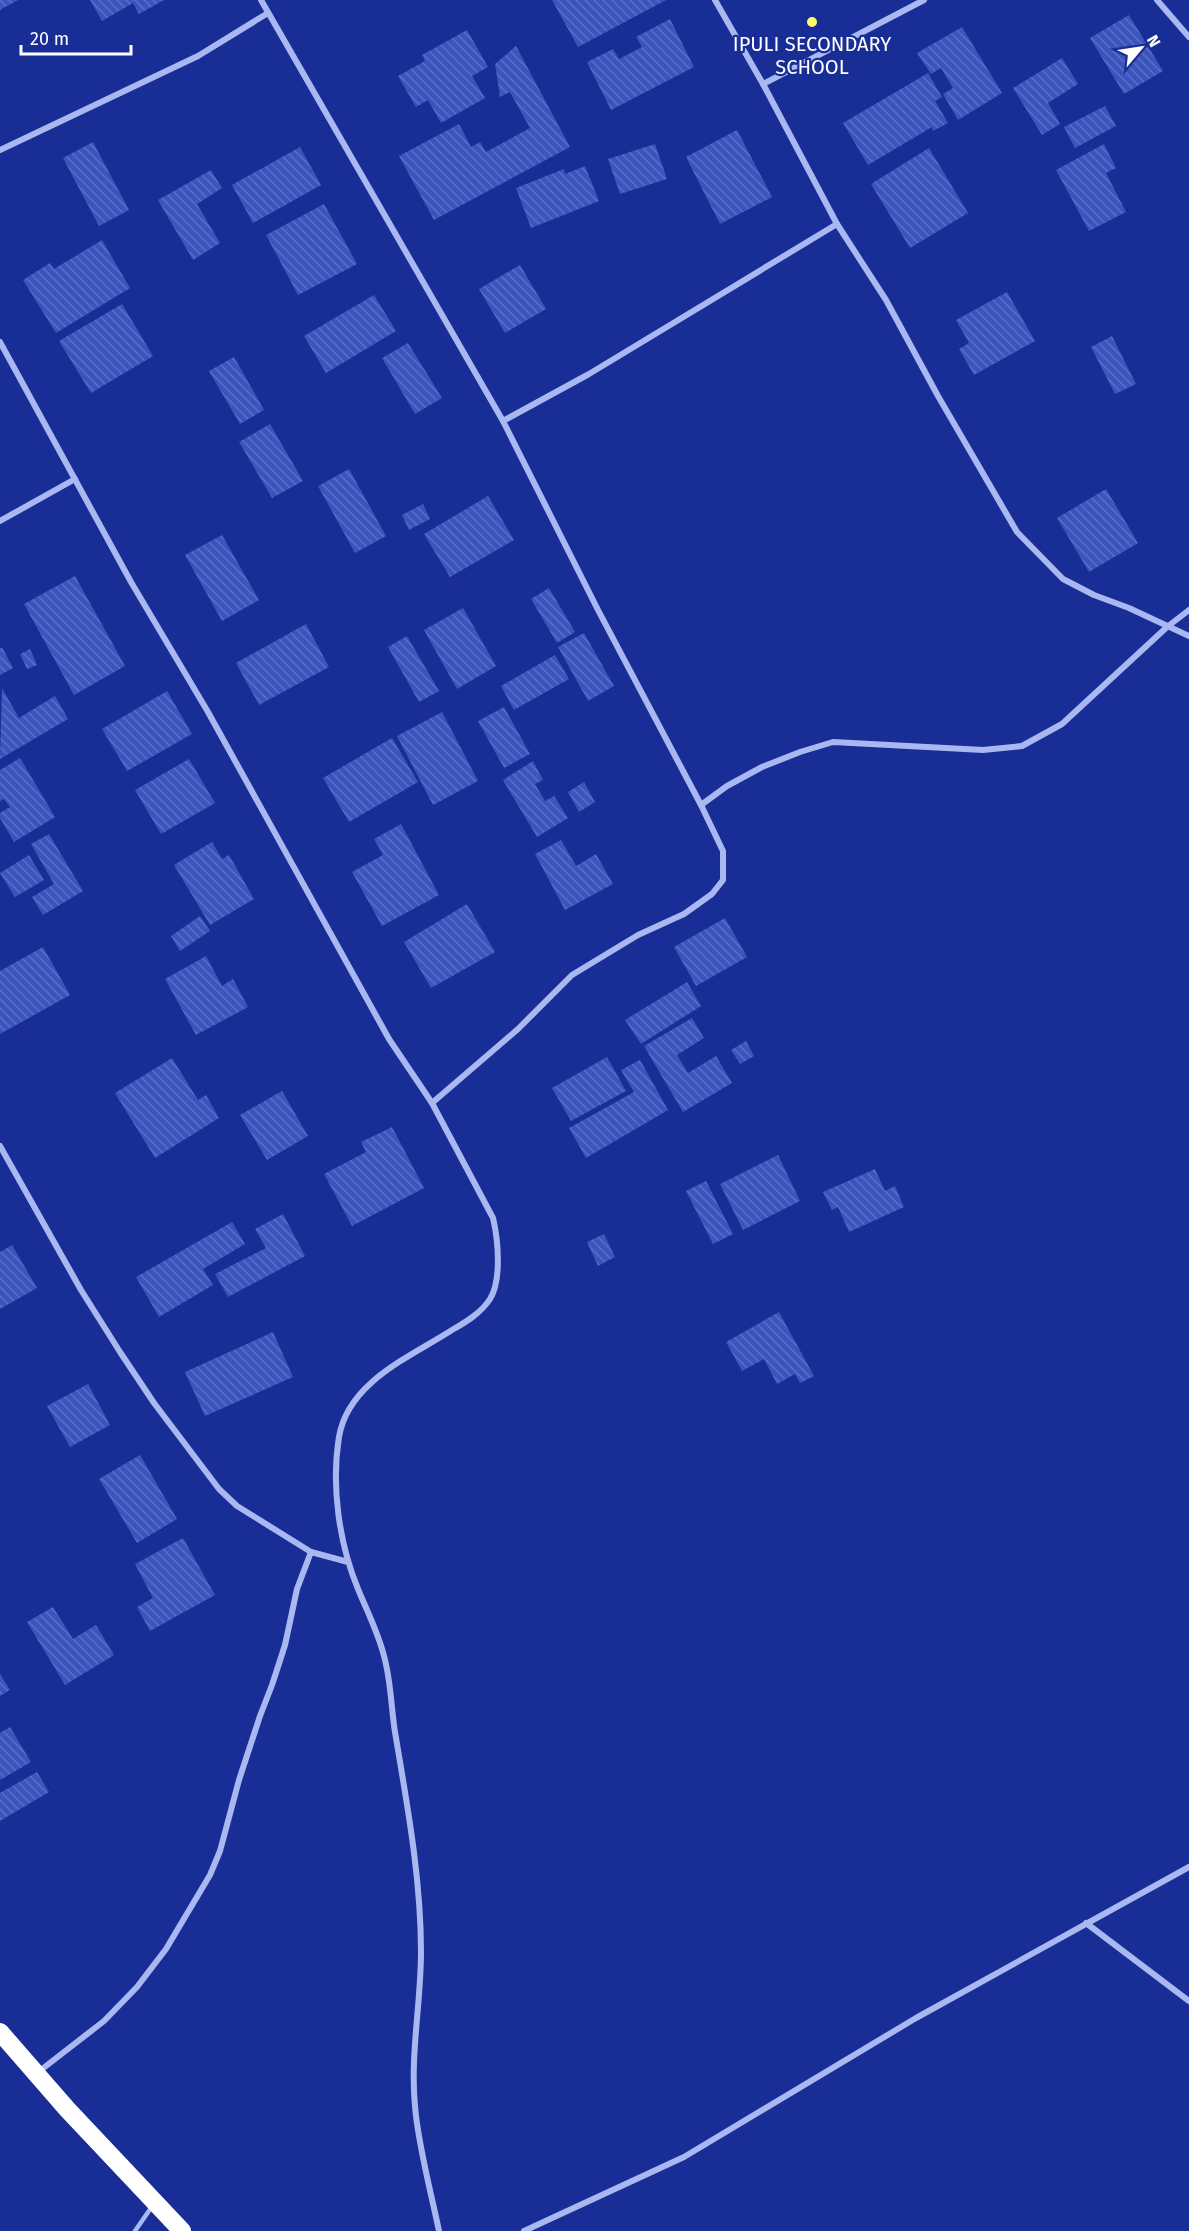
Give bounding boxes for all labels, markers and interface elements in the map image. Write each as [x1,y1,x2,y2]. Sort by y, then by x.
marker: IPULI SECONDARY SCHOOL [805,15,819,29]
scale bar [21,18,130,56]
north arrow [1111,18,1171,78]
text: 20 m [30,28,69,50]
place label: IPULI SECONDARY SCHOOL [733,32,891,79]
text: N [1143,32,1165,50]

